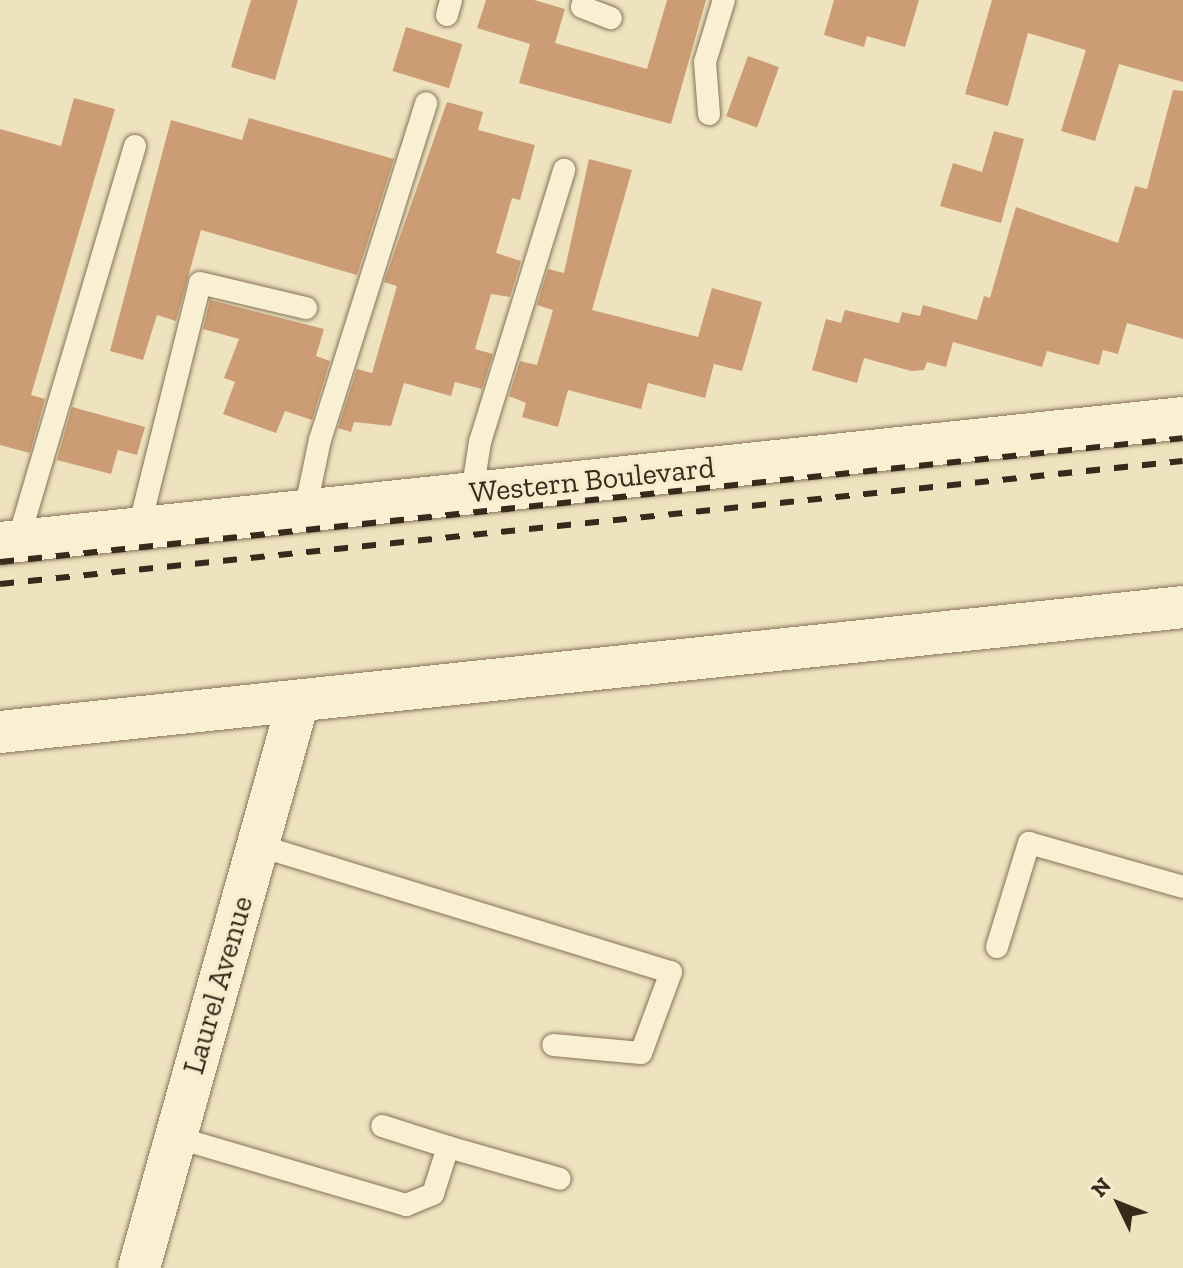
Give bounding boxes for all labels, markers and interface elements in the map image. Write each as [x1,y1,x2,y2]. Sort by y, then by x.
street label: Western Boulevard [468,449,716,511]
street label: Laurel Avenue [175,892,261,1078]
north arrow [1079,1164,1159,1244]
text: N [1085,1172,1117,1203]

